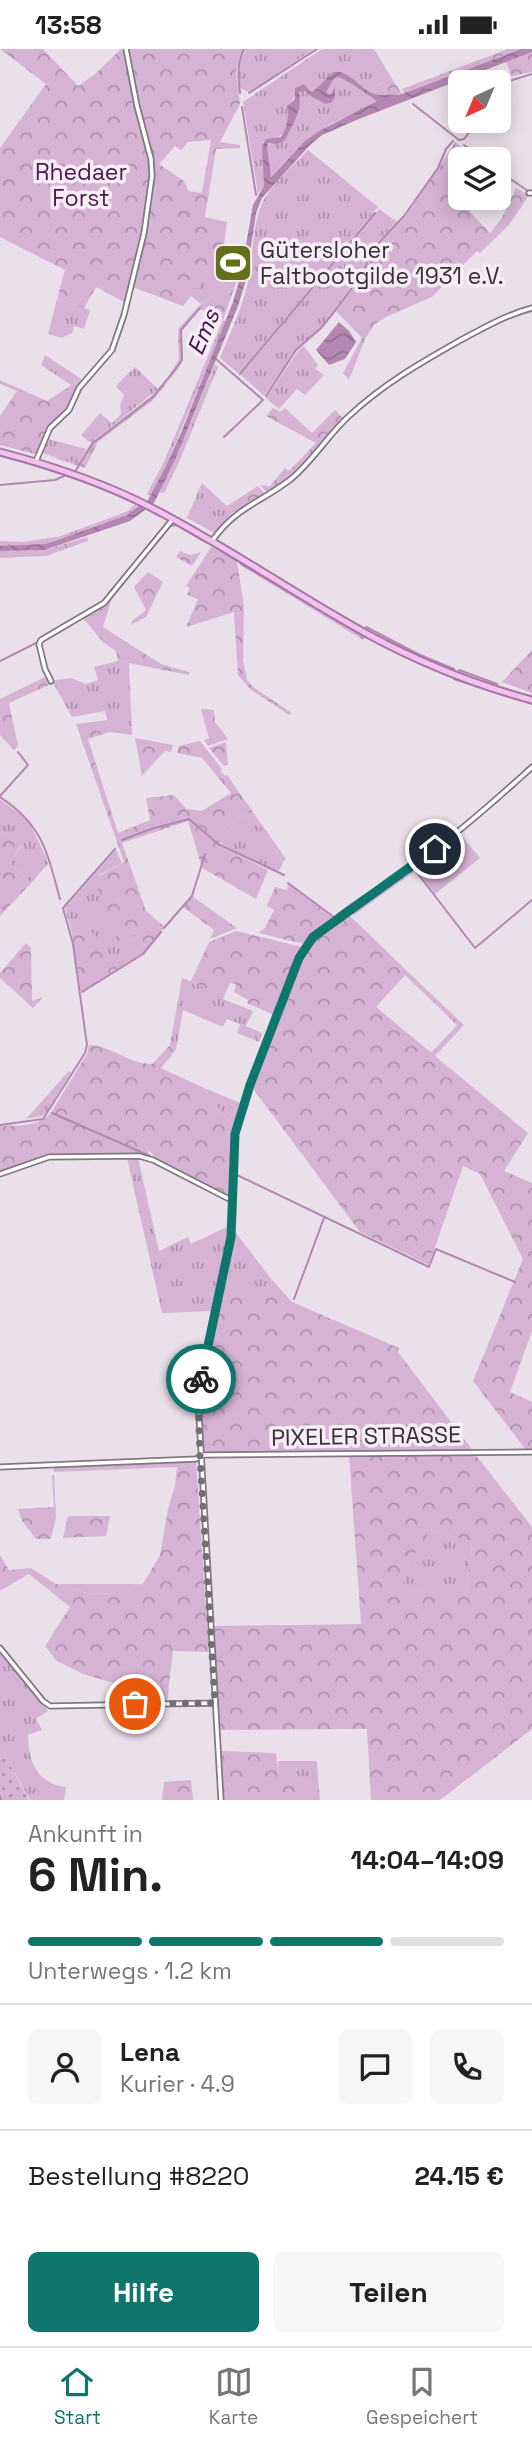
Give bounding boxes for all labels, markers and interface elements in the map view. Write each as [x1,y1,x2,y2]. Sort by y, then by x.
text: 13:58 [35,8,102,42]
north arrow [448,70,511,133]
map controls [448,70,511,210]
button: layers [448,147,511,210]
park label: Rhedaer Forst [35,157,127,213]
place label: Gütersloher Faltbootgilde 1931 e.V. [260,235,504,291]
sports icon: Gütersloher Faltbootgilde 1931 e.V. [212,242,254,284]
water label: Ems [180,303,227,360]
pin [405,819,465,879]
icon: home [416,830,454,868]
courier [166,1344,236,1414]
icon: bike [182,1360,220,1398]
street label: PIXELER STRASSE [271,1419,461,1453]
pin [105,1674,165,1734]
icon: bag [116,1685,154,1723]
text: Ankunft in [28,1819,143,1849]
text: 14:04–14:09 [350,1843,504,1877]
text: 6 Min. [28,1846,163,1904]
text: Unterwegs · 1.2 km [28,1956,232,1986]
button: person [28,2030,102,2104]
button: chat [338,2030,412,2104]
button: phone [430,2030,504,2104]
text: Lena [120,2035,180,2069]
text: Kurier · 4.9 [120,2069,235,2099]
text: Bestellung #8220 [28,2159,249,2193]
text: 24.15 € [414,2159,504,2193]
button: Hilfe [28,2252,259,2332]
button: Teilen [273,2252,504,2332]
tab: Start [54,2363,101,2430]
tab: Karte [209,2363,258,2430]
tab: Gespeichert [366,2363,478,2430]

